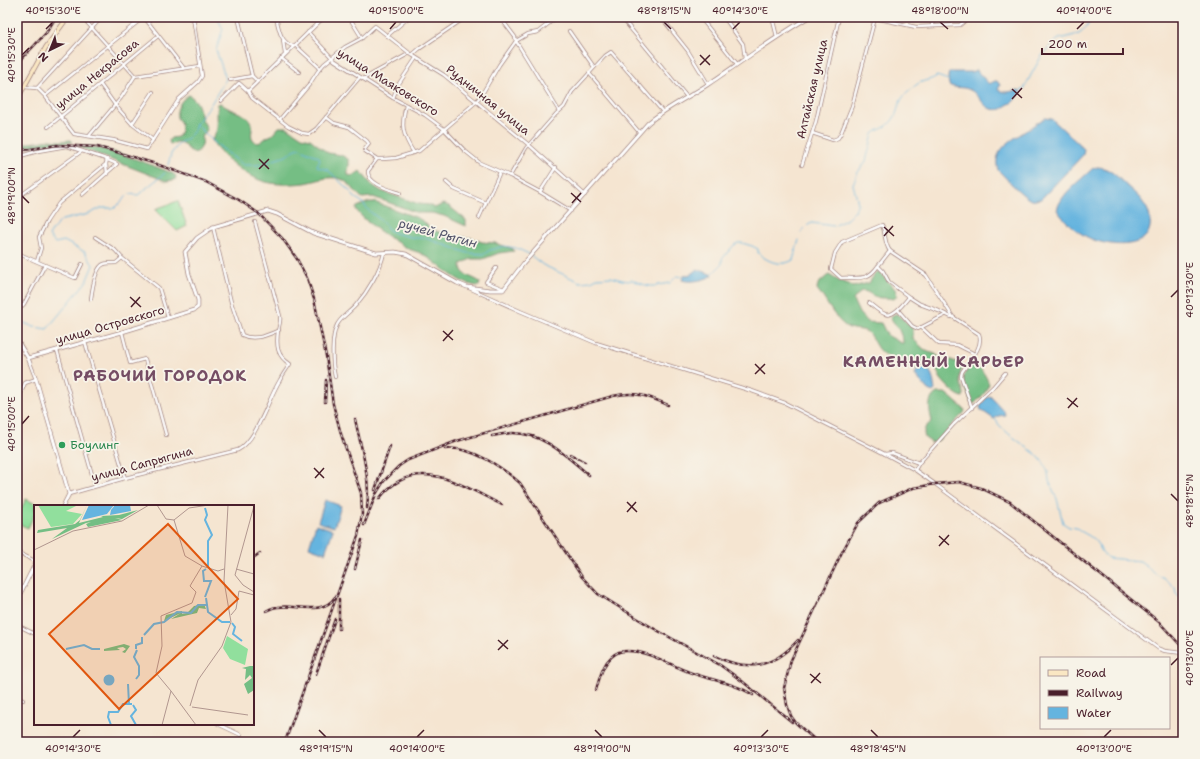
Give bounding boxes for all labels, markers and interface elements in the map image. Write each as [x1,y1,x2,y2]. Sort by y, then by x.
text: 40°15'30"E [25,4,81,17]
text: 40°15'00"E [368,4,424,17]
text: 48°18'15"N [637,4,691,17]
text: 40°14'30"E [712,4,768,17]
text: 48°18'00"N [911,4,969,17]
text: 40°14'00"E [1056,4,1112,17]
text: 40°15'30"E [5,27,18,83]
north arrow [30,30,70,70]
scale bar [1042,30,1123,56]
street label: улица Некрасова [52,35,143,113]
text: 200 m [1048,36,1087,52]
street label: Алтайская улица [793,37,831,141]
street label: улица Маяковского [334,44,442,120]
text: N [35,48,52,65]
street label: Рудничная улица [443,61,534,139]
text: 48°19'00"N [5,167,18,225]
water label: ручей Рыгин [396,214,479,252]
text: 40°13'30"E [1183,262,1196,318]
street label: улица Островского [54,302,166,348]
district label: КАМЕННЫЙ КАРЬЕР [843,351,1025,372]
district label: РАБОЧИЙ ГОРОДОК [73,365,247,386]
text: 40°15'00"E [5,396,18,452]
place label: Боулинг [70,437,119,453]
marker: Боулинг [57,440,67,450]
street label: улица Сапрыгина [89,443,195,485]
text: 48°18'15"N [1183,474,1196,528]
inset map [34,505,254,725]
text: 40°13'00"E [1183,630,1196,686]
legend [1040,657,1170,729]
text: Road [1076,665,1107,681]
text: Railway [1076,685,1123,701]
text: Water [1076,705,1112,721]
text: 40°14'30"E [45,742,101,755]
text: 48°19'15"N [299,742,353,755]
text: 40°14'00"E [389,742,445,755]
text: 48°19'00"N [573,742,631,755]
text: 40°13'30"E [733,742,789,755]
text: 48°18'45"N [850,742,906,755]
text: 40°13'00"E [1076,742,1132,755]

